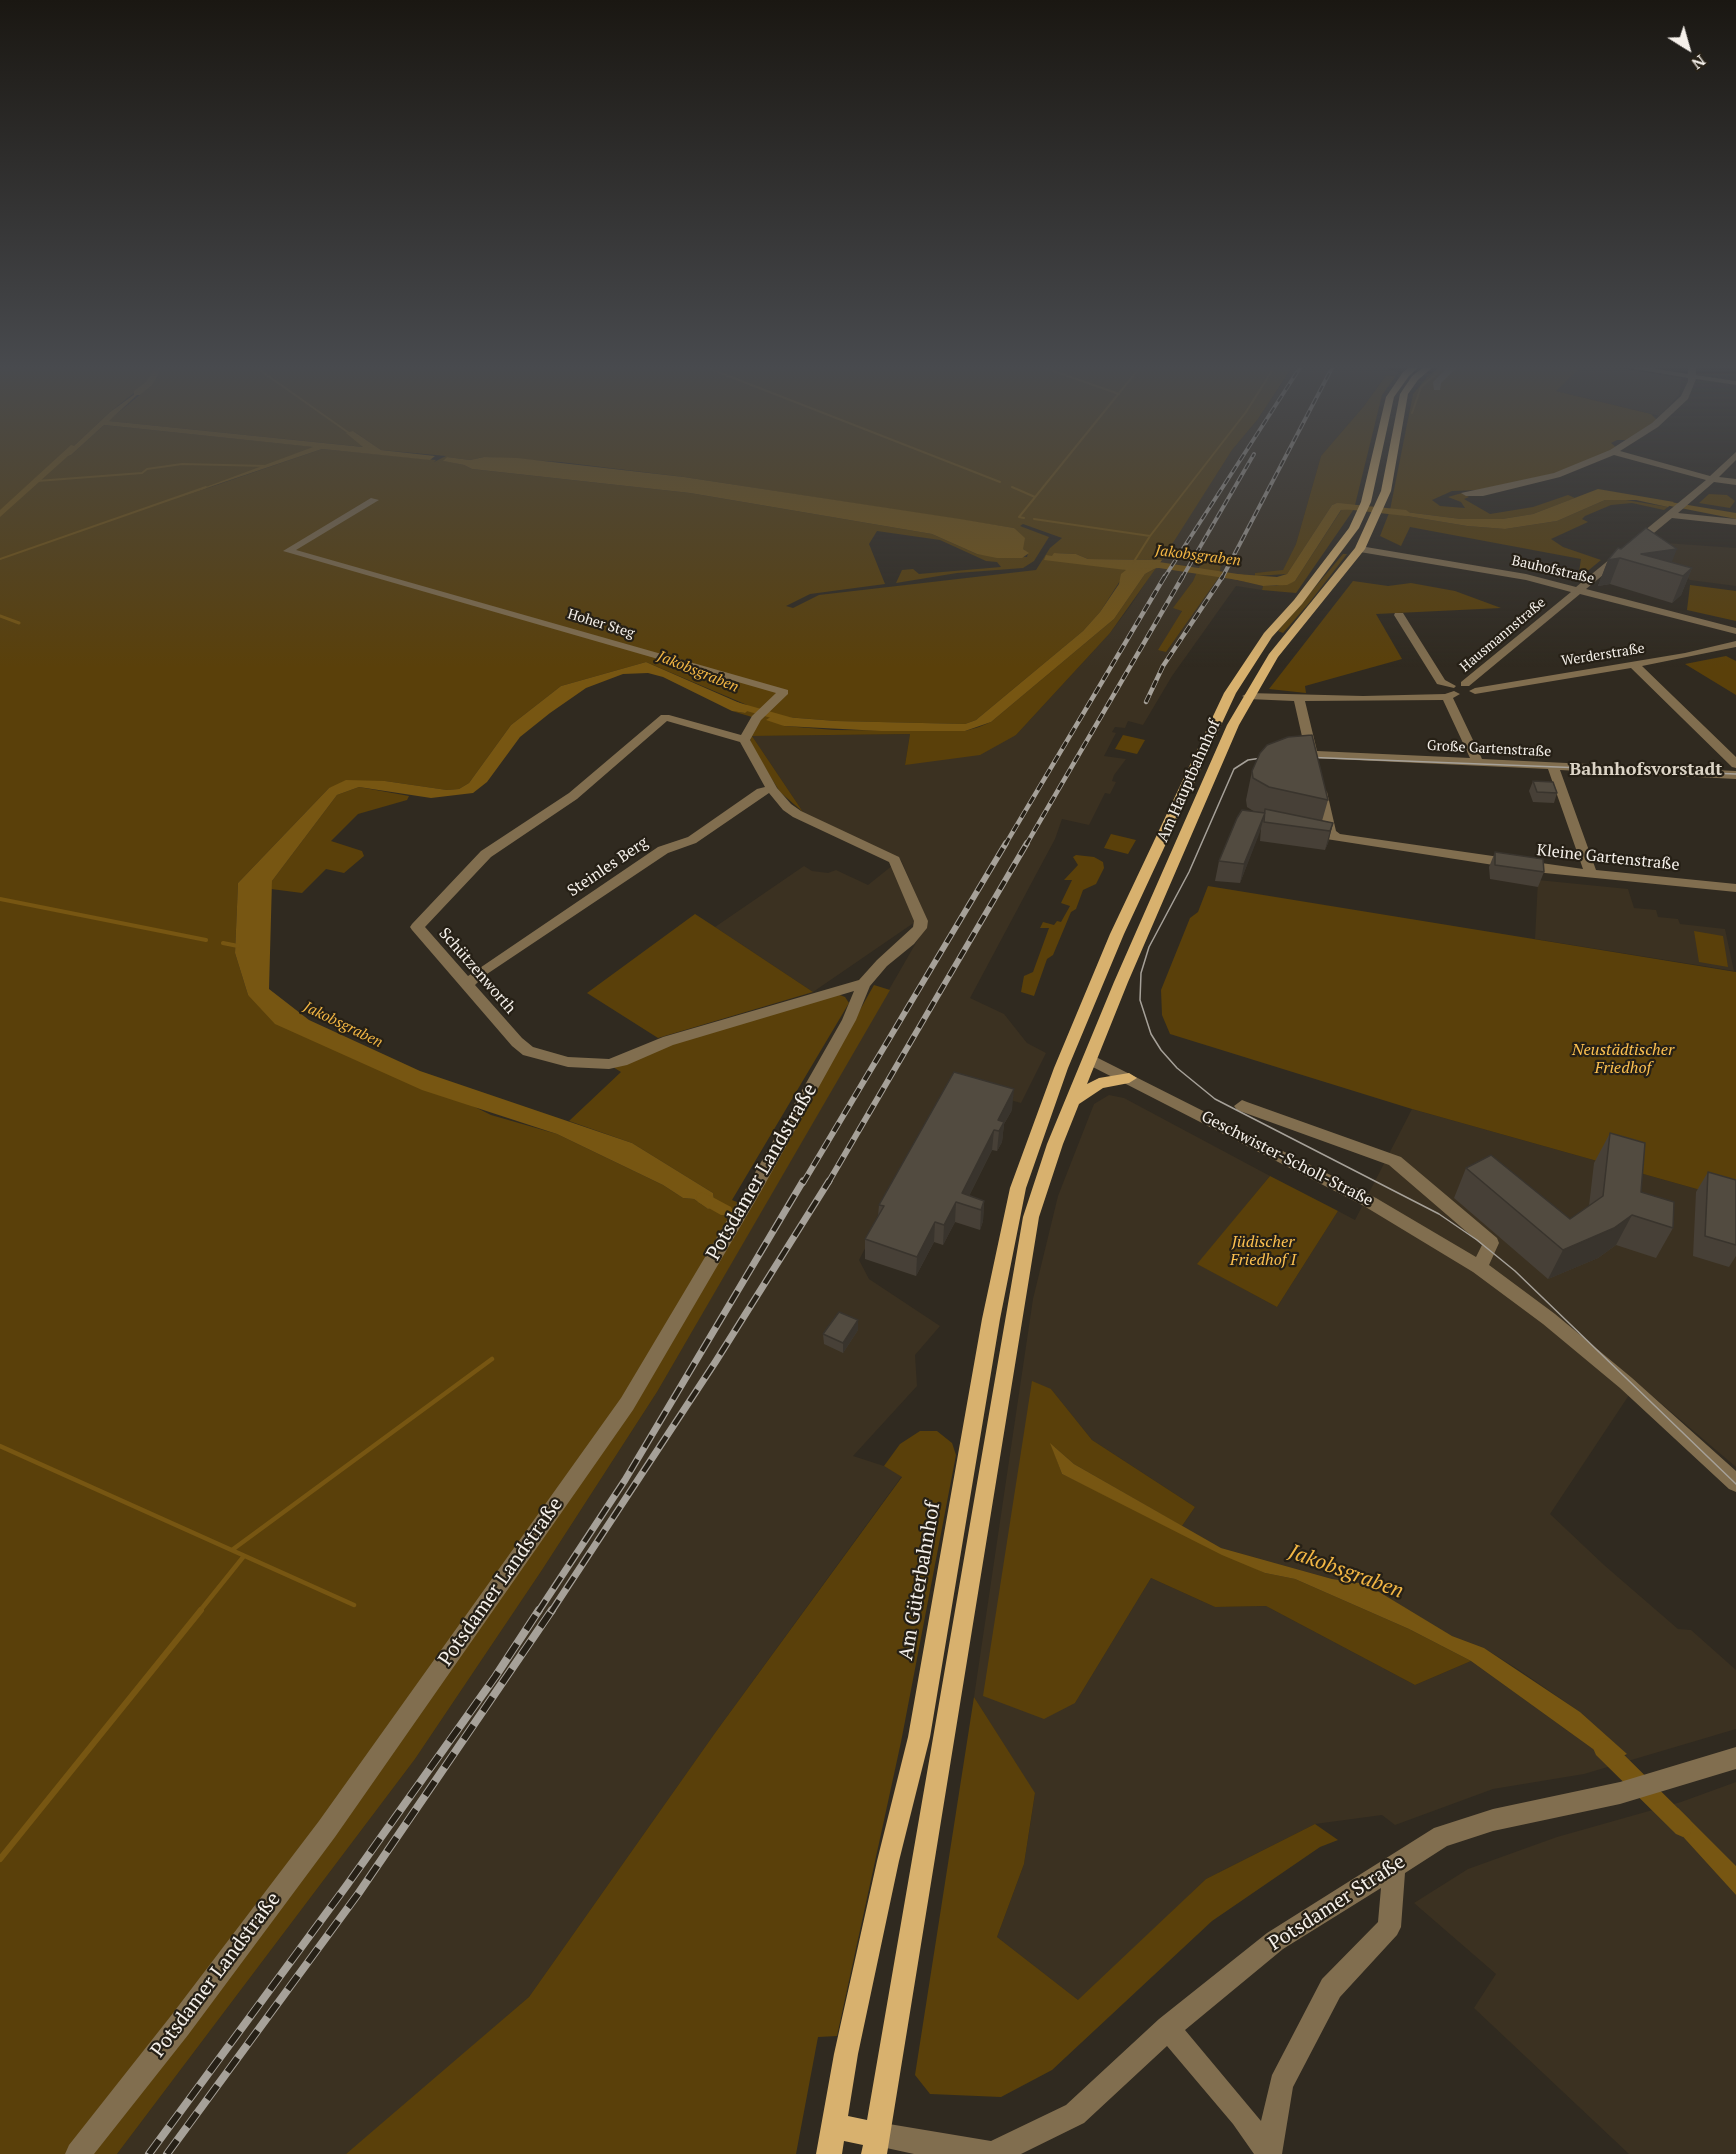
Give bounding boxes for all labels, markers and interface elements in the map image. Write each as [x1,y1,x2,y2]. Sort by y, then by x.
north arrow [1658,18,1718,78]
text: N [1687,50,1710,75]
water label: Jakobsgraben [1154,542,1242,570]
street label: Bauhofstraße [1510,552,1596,588]
street label: Hausmannstraße [1457,594,1549,676]
street label: Hoher Steg [566,606,636,642]
street label: Werderstraße [1560,640,1646,670]
water label: Jakobsgraben [655,648,741,696]
street label: Am Hauptbahnhof [1153,717,1225,845]
street label: Große Gartenstraße [1426,737,1552,761]
district label: Bahnhofsvorstadt [1570,759,1722,781]
street label: Steinles Berg [564,833,652,901]
street label: Kleine Gartenstraße [1536,841,1680,875]
street label: Schützenworth [435,924,519,1018]
water label: Jakobsgraben [300,998,386,1052]
park label: Neustädtischer Friedhof [1572,1040,1674,1078]
street label: Potsdamer Landstraße [702,1079,822,1265]
street label: Geschwister-Scholl-Straße [1198,1107,1376,1211]
park label: Jüdischer Friedhof I [1230,1232,1296,1270]
street label: Potsdamer Landstraße [434,1493,568,1671]
street label: Am Güterbahnhof [894,1500,946,1662]
water label: Jakobsgraben [1285,1540,1407,1604]
street label: Potsdamer Straße [1264,1850,1410,1956]
street label: Potsdamer Landstraße [146,1888,286,2062]

